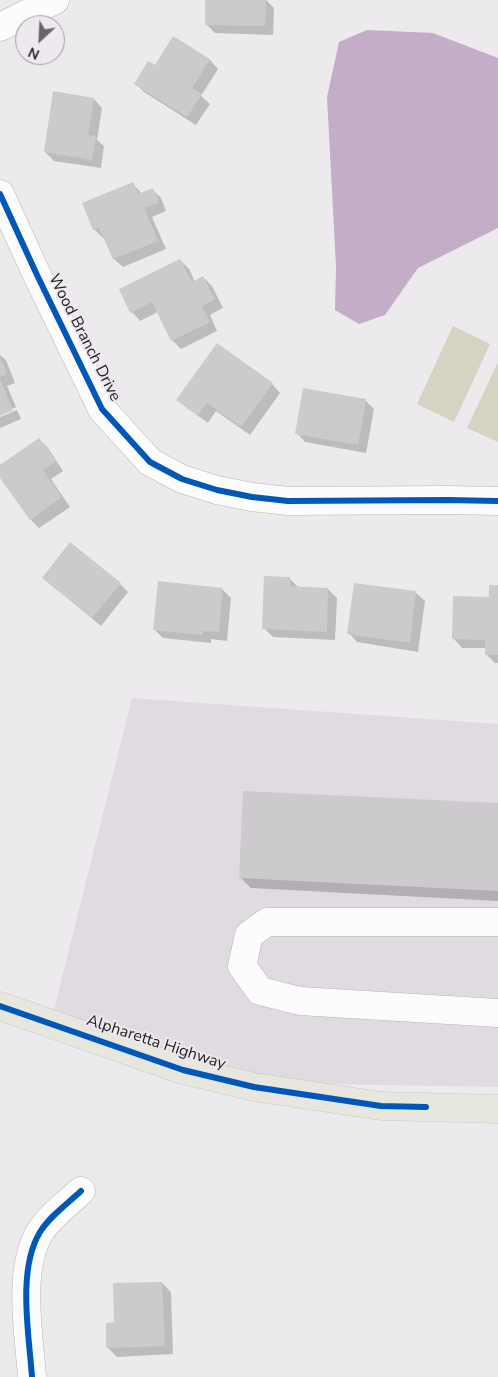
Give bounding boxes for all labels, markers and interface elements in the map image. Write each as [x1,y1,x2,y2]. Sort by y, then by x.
north arrow [15,15,65,65]
text: N [25,42,43,64]
street label: Wood Branch Drive [44,271,124,405]
street label: Alpharetta Highway [84,1011,228,1075]

